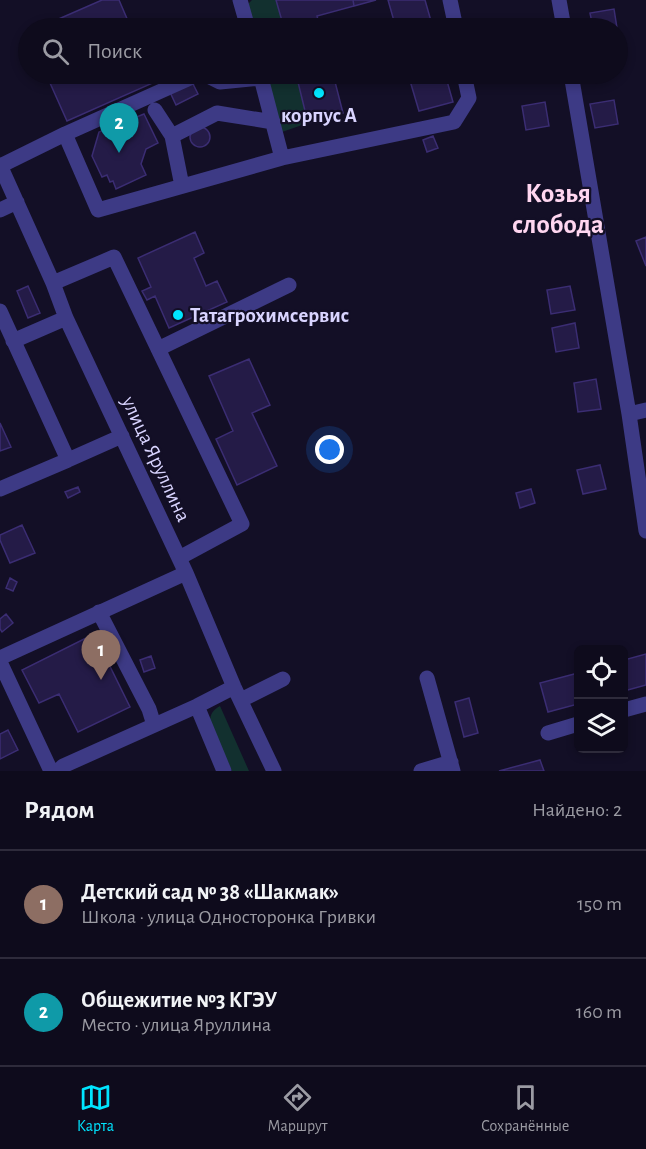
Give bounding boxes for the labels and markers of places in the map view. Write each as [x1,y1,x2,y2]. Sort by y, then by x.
marker: корпус А [312,86,326,100]
pin: 2 [100,104,138,153]
place label: корпус А [281,105,357,126]
place label: Татагрохимсервис [190,305,349,326]
marker: Татагрохимсервис [171,308,185,322]
pin: 1 [82,630,120,680]

